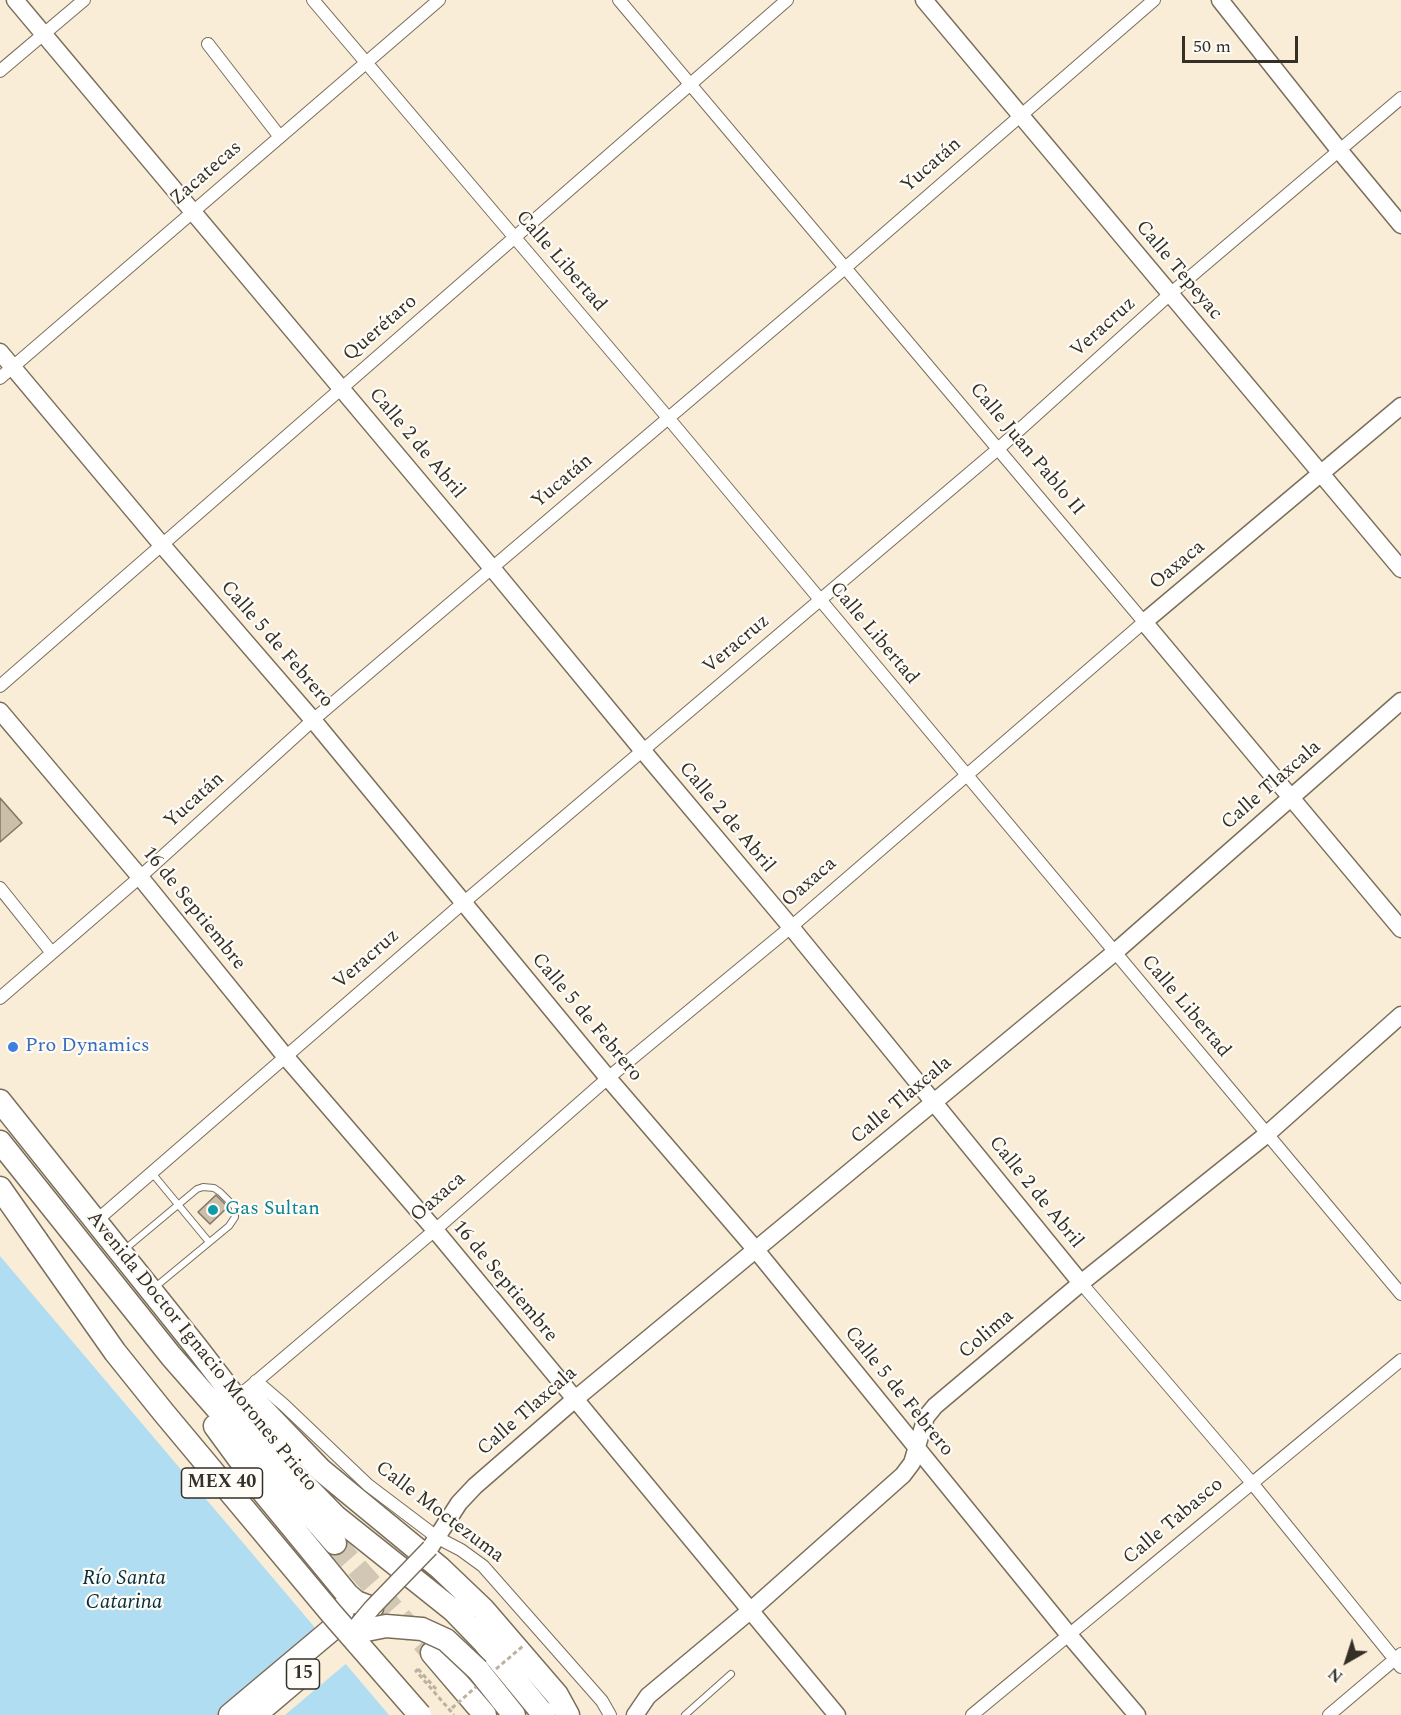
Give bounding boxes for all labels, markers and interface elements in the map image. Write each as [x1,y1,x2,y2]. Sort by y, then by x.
scale bar [1185,24,1300,62]
text: 50 m [1193,33,1231,60]
street label: Yucatán [897,133,967,199]
street label: Zacatecas [166,136,248,212]
street label: Calle Libertad [509,206,611,318]
street label: Calle Tepeyac [1129,216,1227,326]
street label: Querétaro [339,290,423,368]
street label: Veracruz [1066,292,1142,364]
street label: Calle Juan Pablo II [963,379,1089,521]
street label: Calle 2 de Abril [363,384,469,504]
street label: Yucatán [528,450,598,514]
street label: Oaxaca [1145,536,1211,596]
street label: Calle 5 de Febrero [214,577,338,713]
street label: Calle Libertad [823,578,923,690]
street label: Veracruz [699,610,775,680]
street label: Calle Tlaxcala [1217,736,1327,836]
street label: Calle 2 de Abril [673,758,779,878]
street label: Yucatán [160,768,230,834]
street label: 16 de Septiembre [136,842,250,976]
street label: Oaxaca [778,853,842,913]
street label: Veracruz [329,925,405,995]
street label: Calle 5 de Febrero [525,949,647,1087]
street label: Calle Libertad [1135,951,1235,1063]
place label: Pro Dynamics [25,1035,150,1059]
marker: Pro Dynamics [6,1040,20,1054]
street label: Calle Tlaxcala [847,1052,957,1150]
street label: Calle 2 de Abril [982,1132,1088,1254]
street label: Oaxaca [407,1168,471,1228]
place label: Gas Sultan [225,1198,320,1222]
marker: Gas Sultan [206,1203,220,1217]
street label: Avenida Doctor Ignacio Morones Prieto [80,1207,322,1497]
street label: 16 de Septiembre [446,1216,562,1348]
street label: Colima [955,1305,1019,1365]
street label: Calle 5 de Febrero [838,1322,958,1462]
street label: Calle Tlaxcala [473,1362,583,1462]
street label: Calle Moctezuma [370,1457,508,1569]
road number: MEX 40 [182,1468,262,1498]
street label: Calle Tabasco [1119,1473,1229,1571]
water label: Río Santa Catarina [82,1567,166,1617]
north arrow [1317,1631,1377,1691]
road number: 15 [286,1659,320,1689]
text: N [1323,1662,1348,1688]

